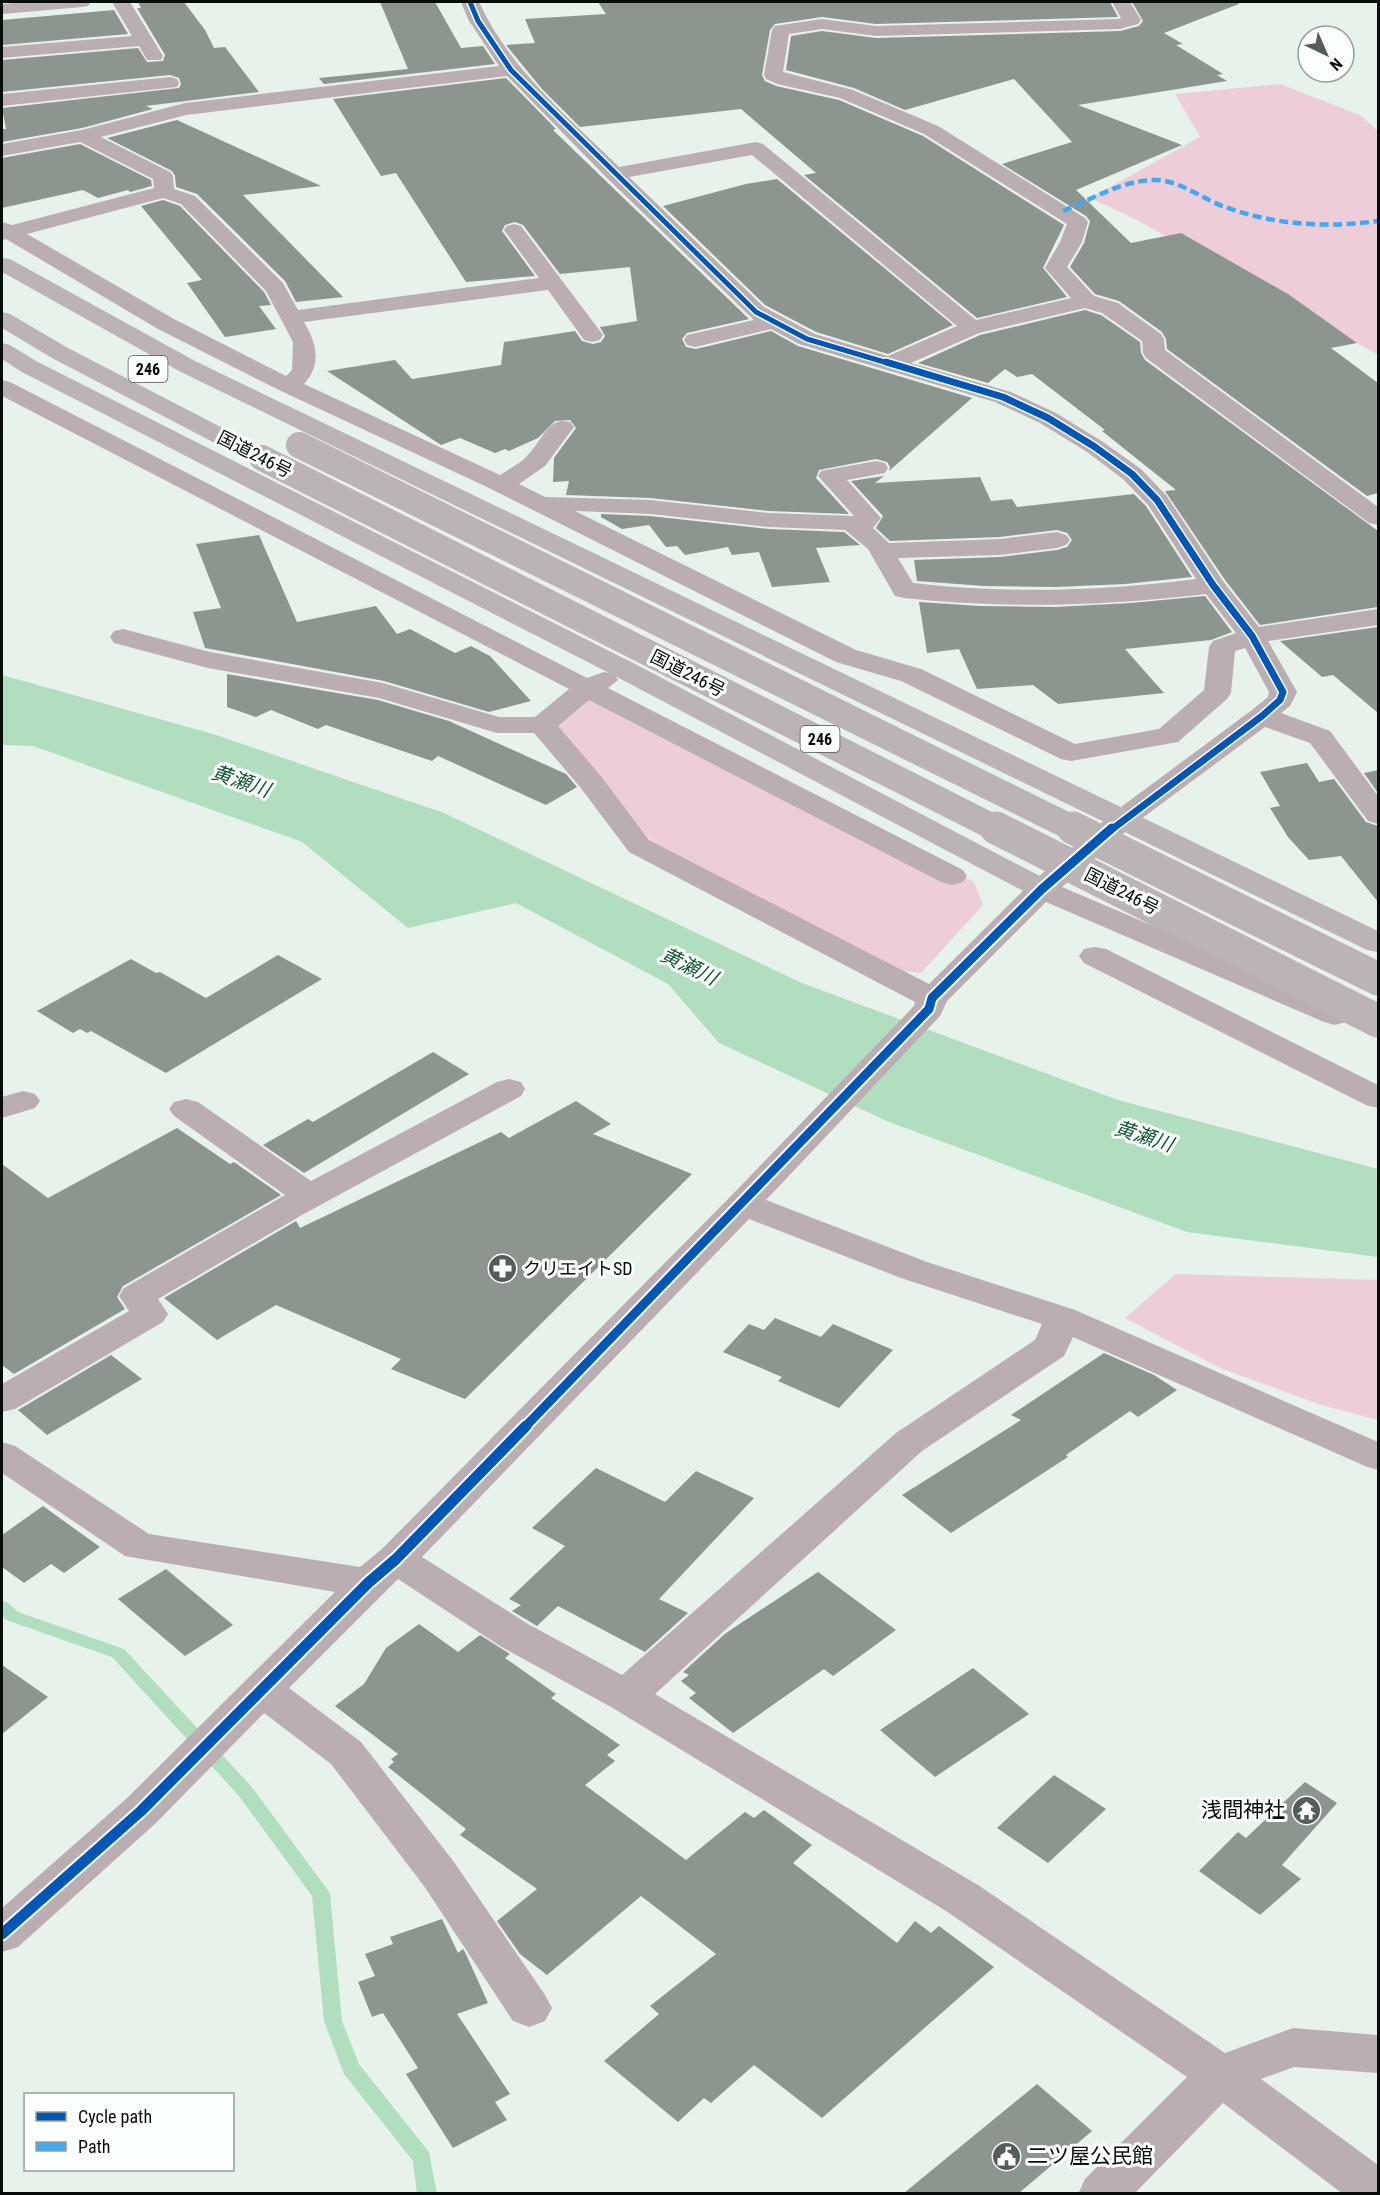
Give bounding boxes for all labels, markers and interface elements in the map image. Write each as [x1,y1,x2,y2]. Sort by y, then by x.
north arrow [1296,24,1356,84]
text: N [1326,54,1346,75]
road number: 246 [128,356,168,382]
street label: 国道246号 [214,426,296,482]
street label: 国道246号 [647,645,729,701]
road number: 246 [800,726,840,752]
water label: 黄瀬川 [209,760,275,803]
street label: 国道246号 [1081,863,1163,919]
water label: 黄瀬川 [657,942,723,991]
water label: 黄瀬川 [1112,1115,1178,1157]
pharmacy icon: クリエイトSD [486,1252,518,1284]
place label: クリエイトSD [523,1258,633,1279]
temple icon: 浅間神社 [1290,1794,1322,1826]
place label: 浅間神社 [1201,1798,1285,1822]
legend [24,2093,234,2171]
text: Cycle path [78,2106,152,2127]
text: Path [78,2136,111,2157]
public building icon: 二ツ屋公民館 [990,2140,1022,2172]
place label: 二ツ屋公民館 [1027,2144,1153,2168]

